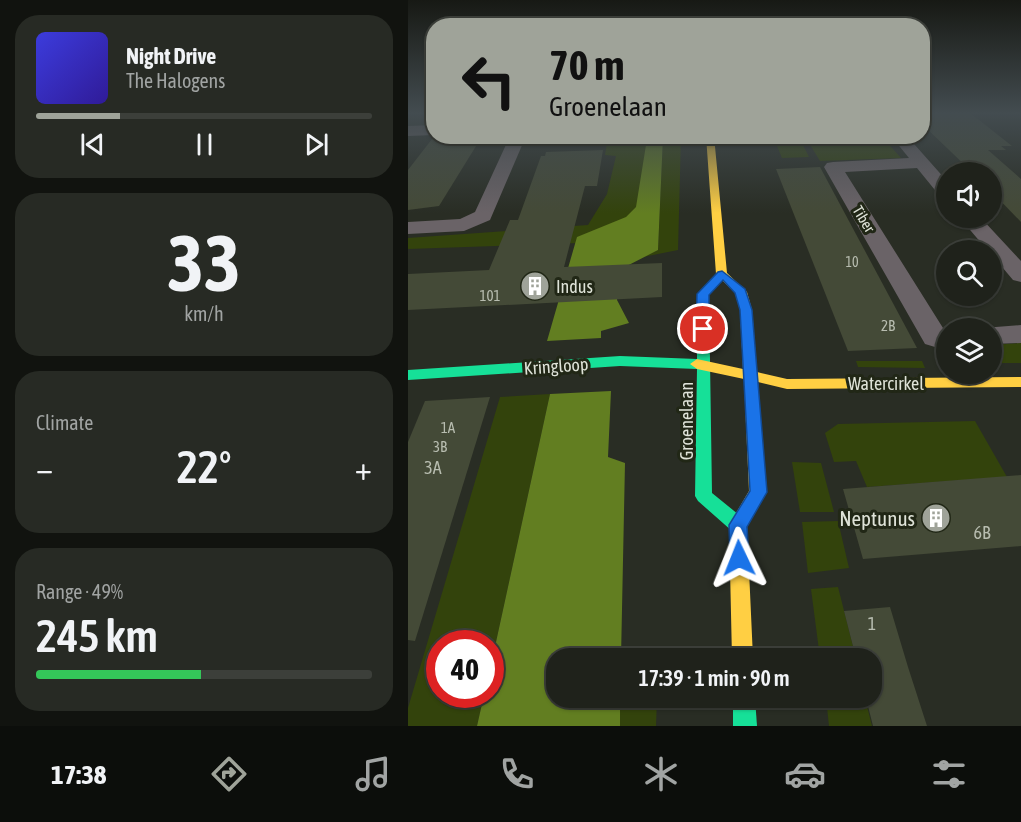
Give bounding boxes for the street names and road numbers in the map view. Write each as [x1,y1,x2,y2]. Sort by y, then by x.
street label: Tiber [849,203,879,236]
street label: Kringloop [523,353,589,379]
street label: Watercirkel [848,373,924,394]
street label: Groenelaan [676,382,697,460]

